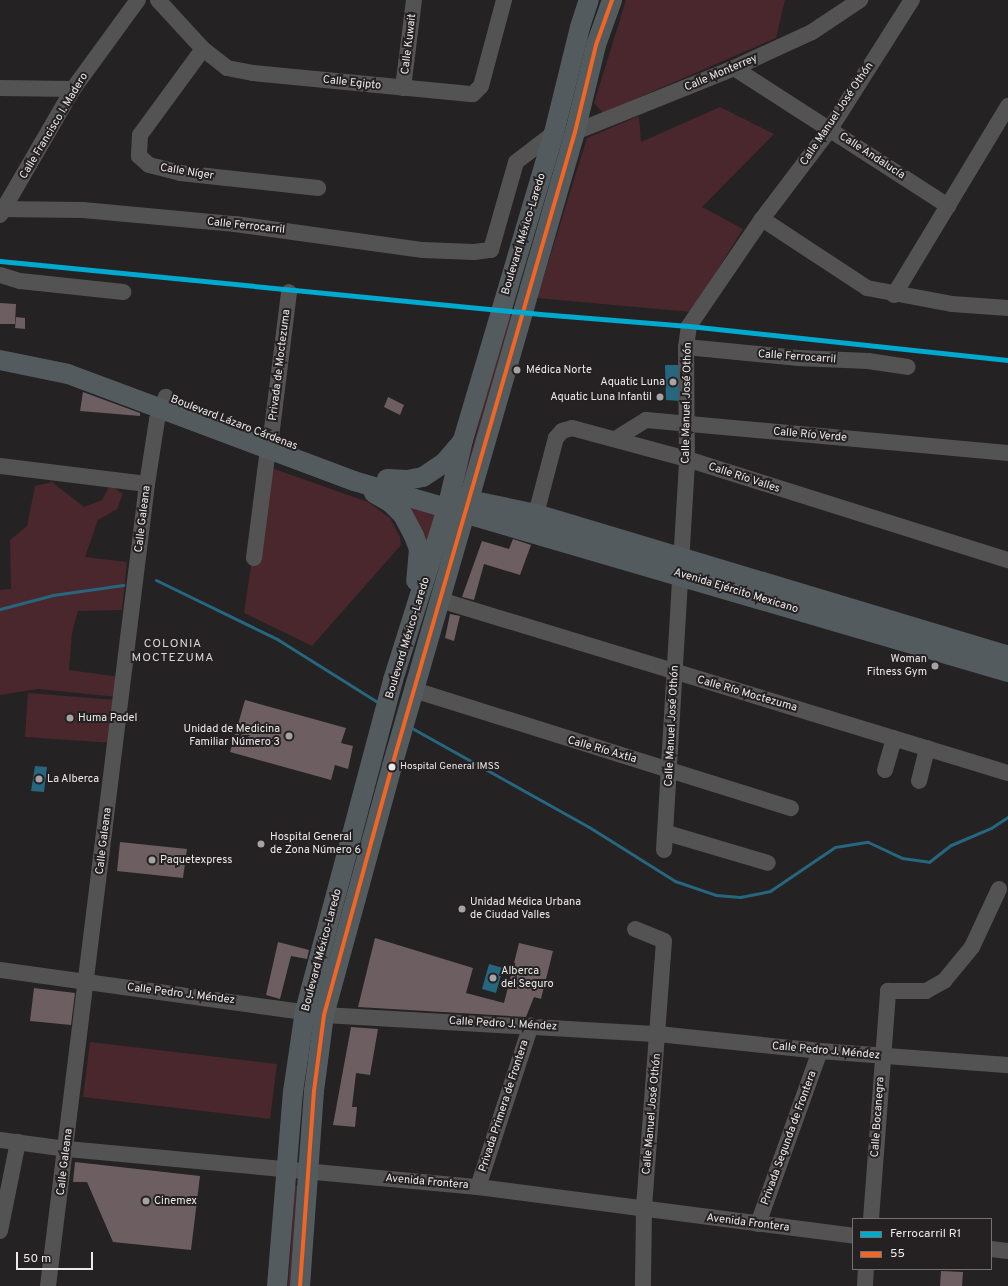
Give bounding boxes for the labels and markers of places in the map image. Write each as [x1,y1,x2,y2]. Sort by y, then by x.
place label: Médica Norte [526,363,592,377]
marker: Médica Norte [511,364,523,376]
place label: Aquatic Luna [600,375,665,389]
marker: Aquatic Luna [668,377,678,387]
place label: Aquatic Luna Infantil [550,390,652,404]
marker: Aquatic Luna Infantil [655,392,665,402]
place label: Woman Fitness Gym [867,653,927,679]
marker: Woman Fitness Gym [930,661,940,671]
place label: Huma Padel [78,711,137,725]
marker: Huma Padel [65,713,75,723]
place label: Unidad de Medicina Familiar Número 3 [184,723,280,749]
marker: Unidad de Medicina Familiar Número 3 [283,730,295,742]
place label: Hospital General IMSS [400,761,500,773]
marker: Hospital General IMSS [387,762,397,772]
place label: La Alberca [47,772,99,786]
marker: La Alberca [34,774,44,784]
place label: Hospital General de Zona Número 6 [270,831,361,857]
marker: Hospital General de Zona Número 6 [255,838,267,850]
place label: Paquetexpress [160,853,232,867]
marker: Paquetexpress [147,855,157,865]
place label: Unidad Médica Urbana de Ciudad Valles [470,896,581,922]
marker: Unidad Médica Urbana de Ciudad Valles [457,904,467,914]
place label: Alberca del Seguro [501,965,554,991]
marker: Alberca del Seguro [488,973,498,983]
place label: Cinemex [154,1194,197,1208]
marker: Cinemex [141,1196,151,1206]

